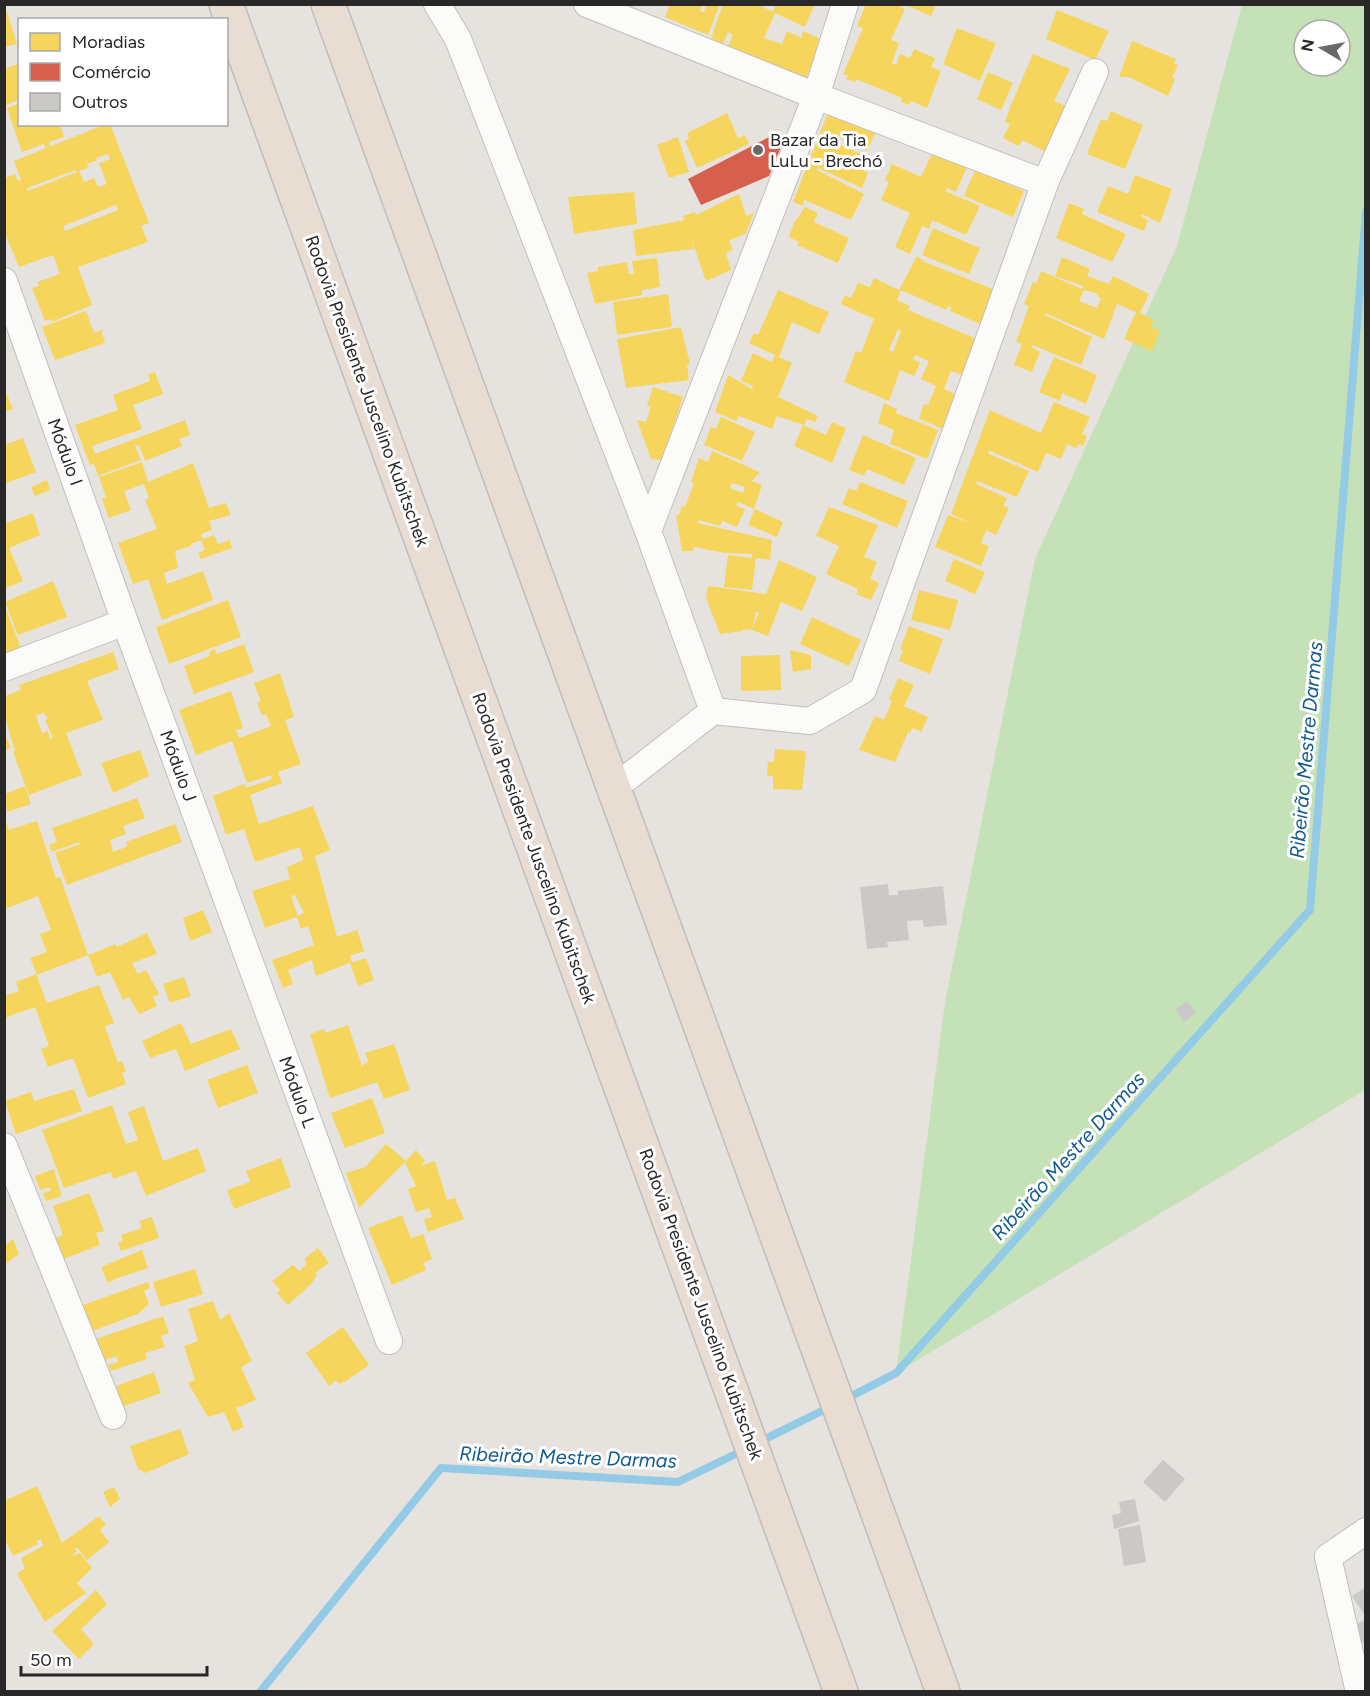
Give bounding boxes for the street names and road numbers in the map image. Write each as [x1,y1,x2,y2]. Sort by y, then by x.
street label: Rodovia Presidente Juscelino Kubitschek [300,232,434,550]
street label: Módulo I [43,415,87,489]
street label: Rodovia Presidente Juscelino Kubitschek [467,689,601,1007]
street label: Módulo J [155,727,201,805]
street label: Módulo L [274,1053,320,1131]
street label: Rodovia Presidente Juscelino Kubitschek [634,1145,768,1463]

